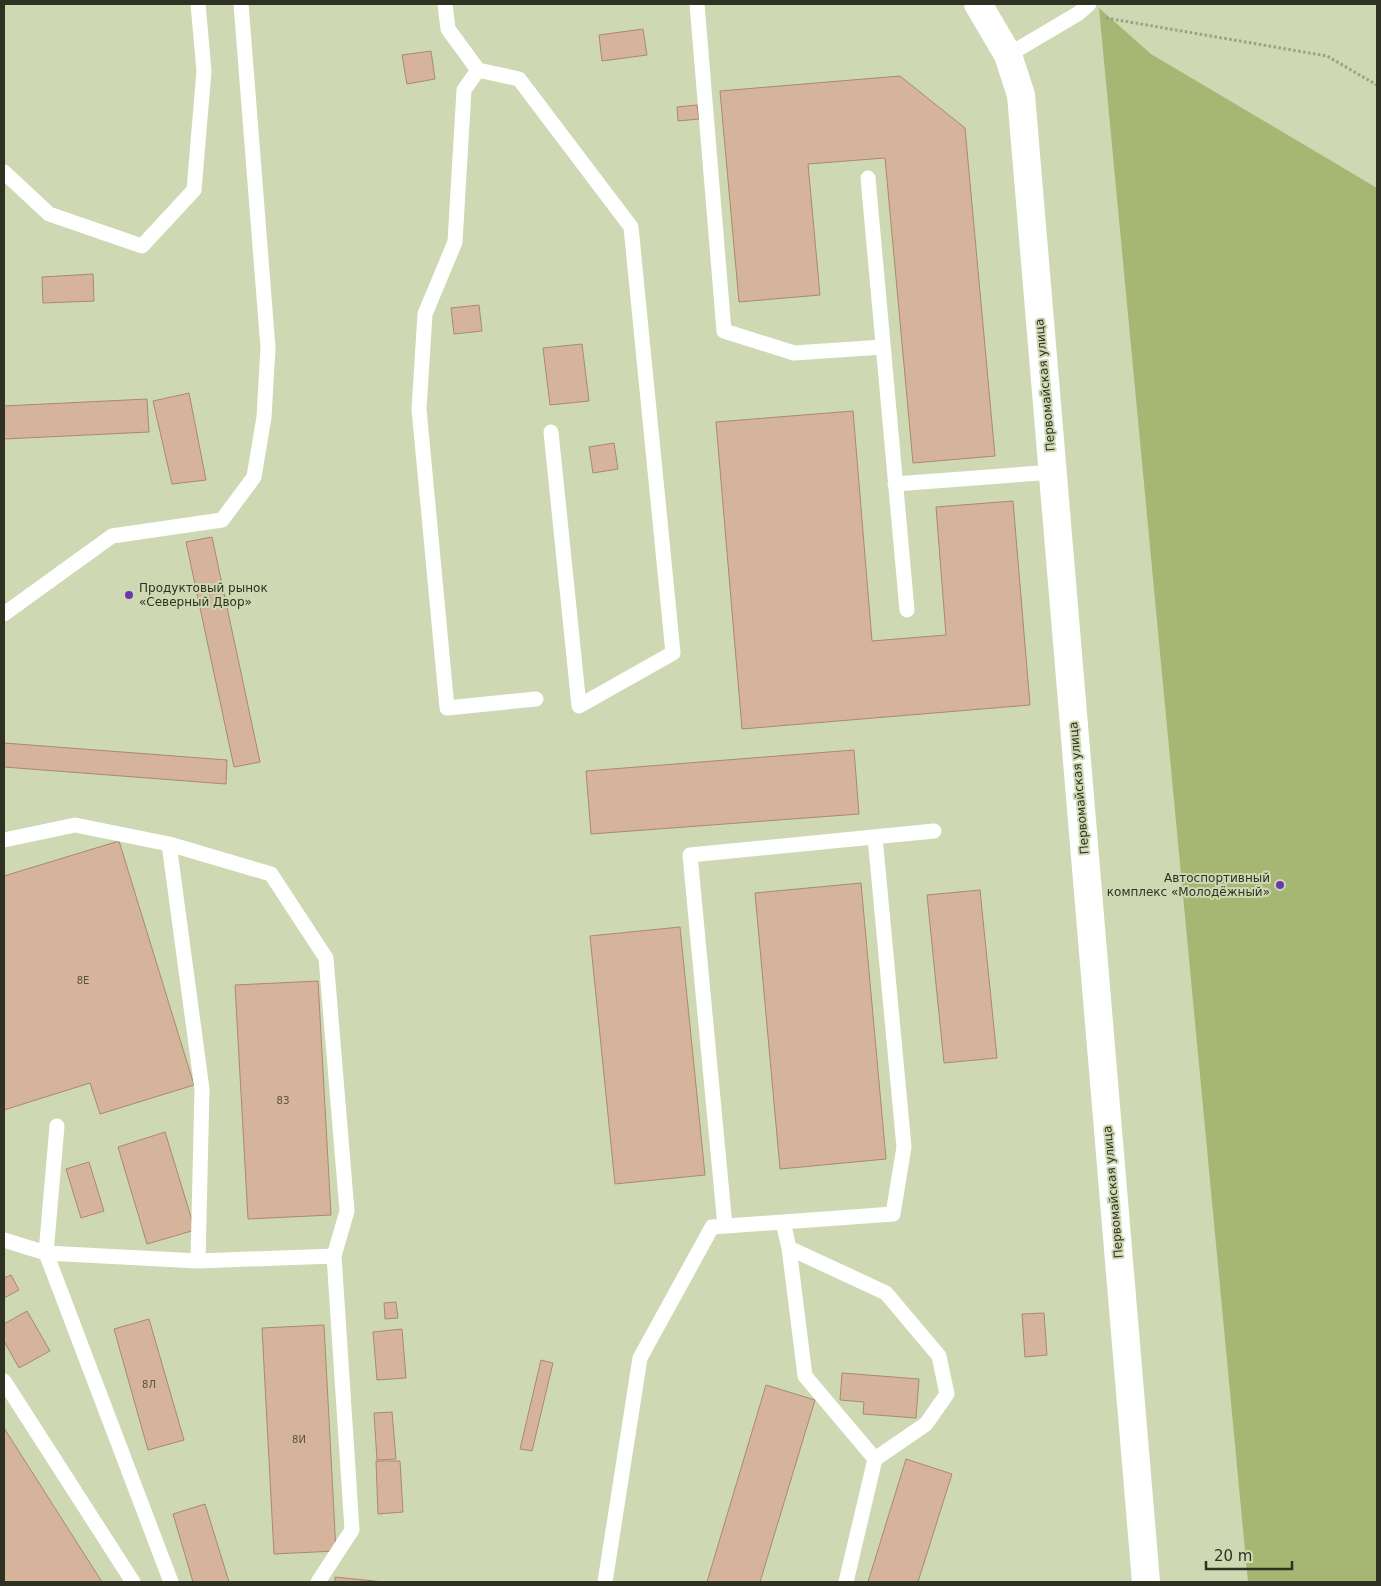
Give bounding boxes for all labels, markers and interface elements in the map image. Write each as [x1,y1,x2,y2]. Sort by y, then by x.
street label: Первомайская улица [1032,318,1058,452]
place label: Продуктовый рынок «Северный Двор» [139,581,268,609]
marker: Продуктовый рынок «Северный Двор» [123,589,135,601]
street label: Первомайская улица [1066,721,1092,855]
place label: Автоспортивный комплекс «Молодёжный» [1107,871,1270,899]
marker: Автоспортивный комплекс «Молодёжный» [1274,879,1286,891]
house number: 8Е [77,975,89,986]
house number: 8З [277,1095,289,1106]
street label: Первомайская улица [1100,1125,1126,1259]
house number: 8Л [142,1379,156,1390]
house number: 8И [292,1434,306,1445]
scale bar [1206,1538,1292,1570]
text: 20 m [1214,1547,1252,1565]

